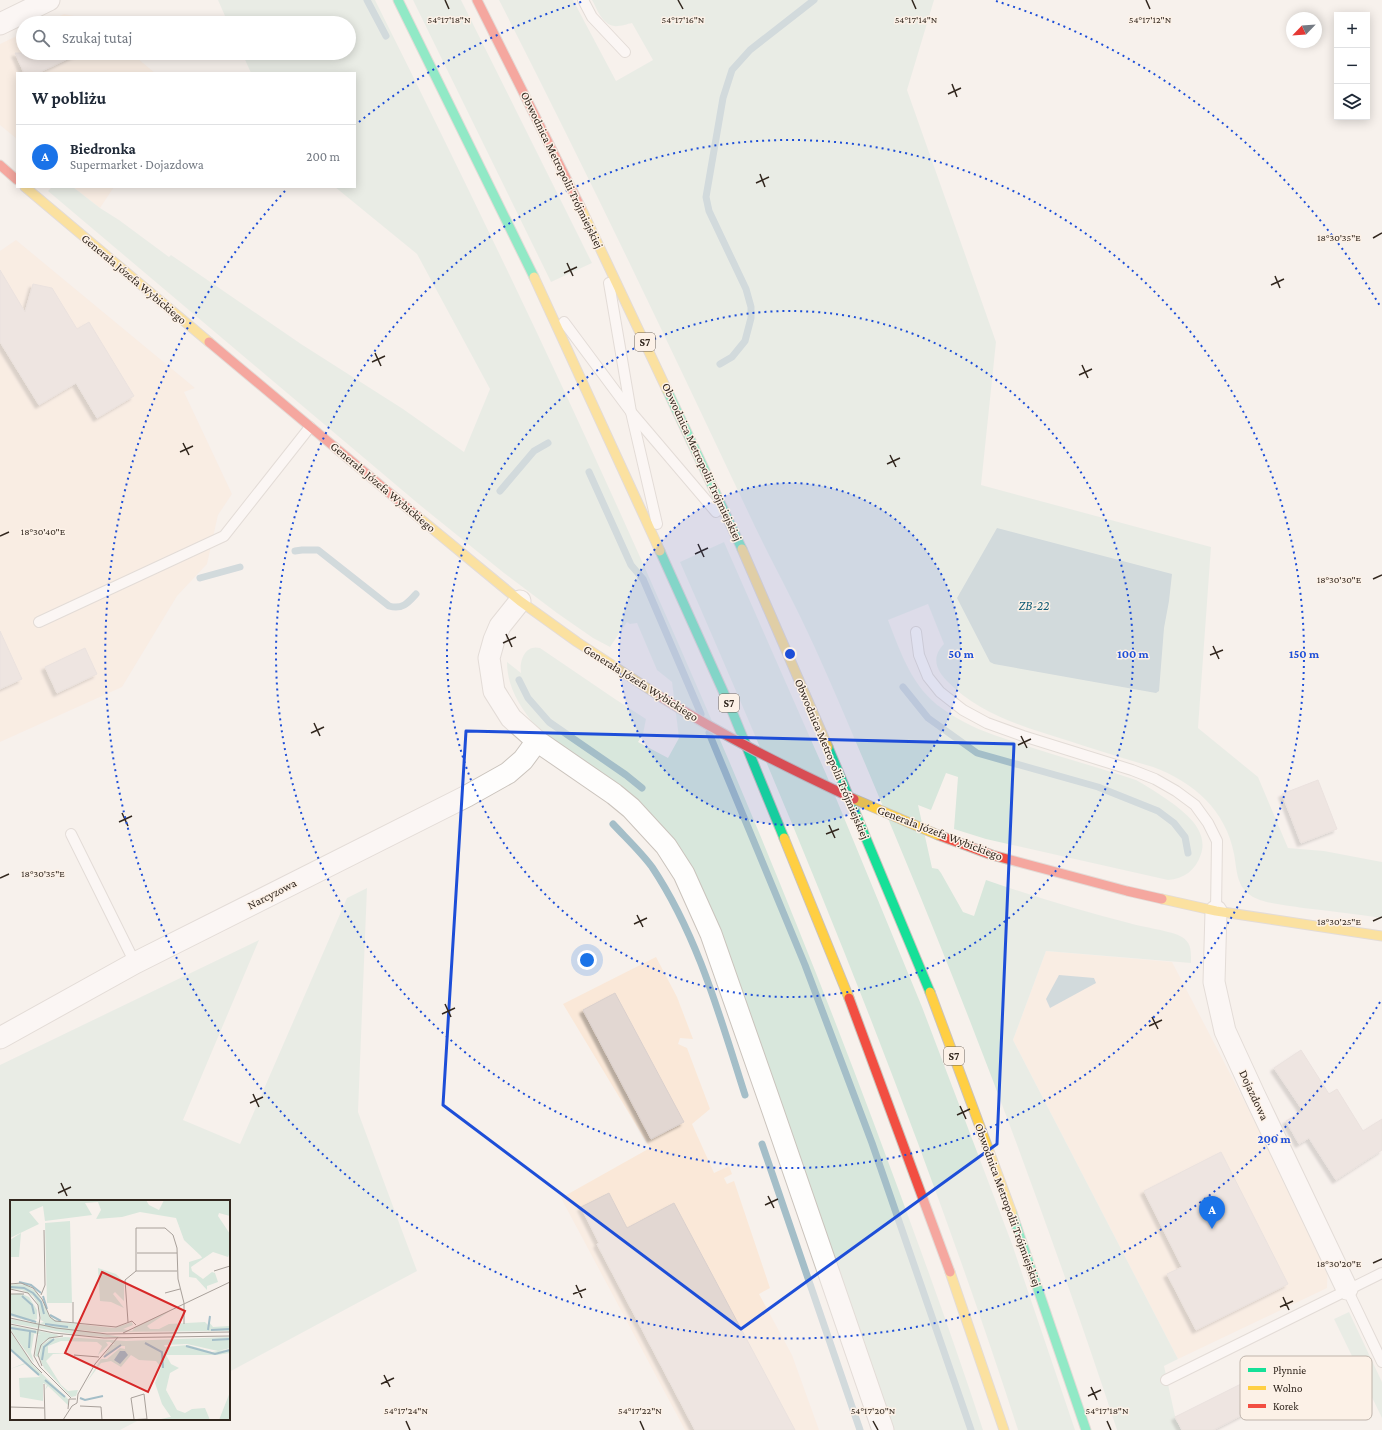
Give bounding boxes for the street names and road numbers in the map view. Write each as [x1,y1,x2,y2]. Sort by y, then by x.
street label: Obwodnica Metropolii Trójmiejskiej [518,89,606,251]
street label: Generała Józefa Wybickiego [79,231,189,327]
road number: S7 [635,333,655,351]
street label: Obwodnica Metropolii Trójmiejskiej [659,381,745,543]
street label: Generała Józefa Wybickiego [328,439,438,535]
street label: Generała Józefa Wybickiego [581,642,701,724]
street label: Obwodnica Metropolii Trójmiejskiej [792,677,872,841]
road number: S7 [719,694,739,712]
street label: Generała Józefa Wybickiego [876,803,1005,863]
street label: Narcyzowa [245,875,299,912]
road number: S7 [944,1047,964,1065]
street label: Dojazdowa [1236,1068,1272,1123]
street label: Obwodnica Metropolii Trójmiejskiej [972,1121,1044,1289]

